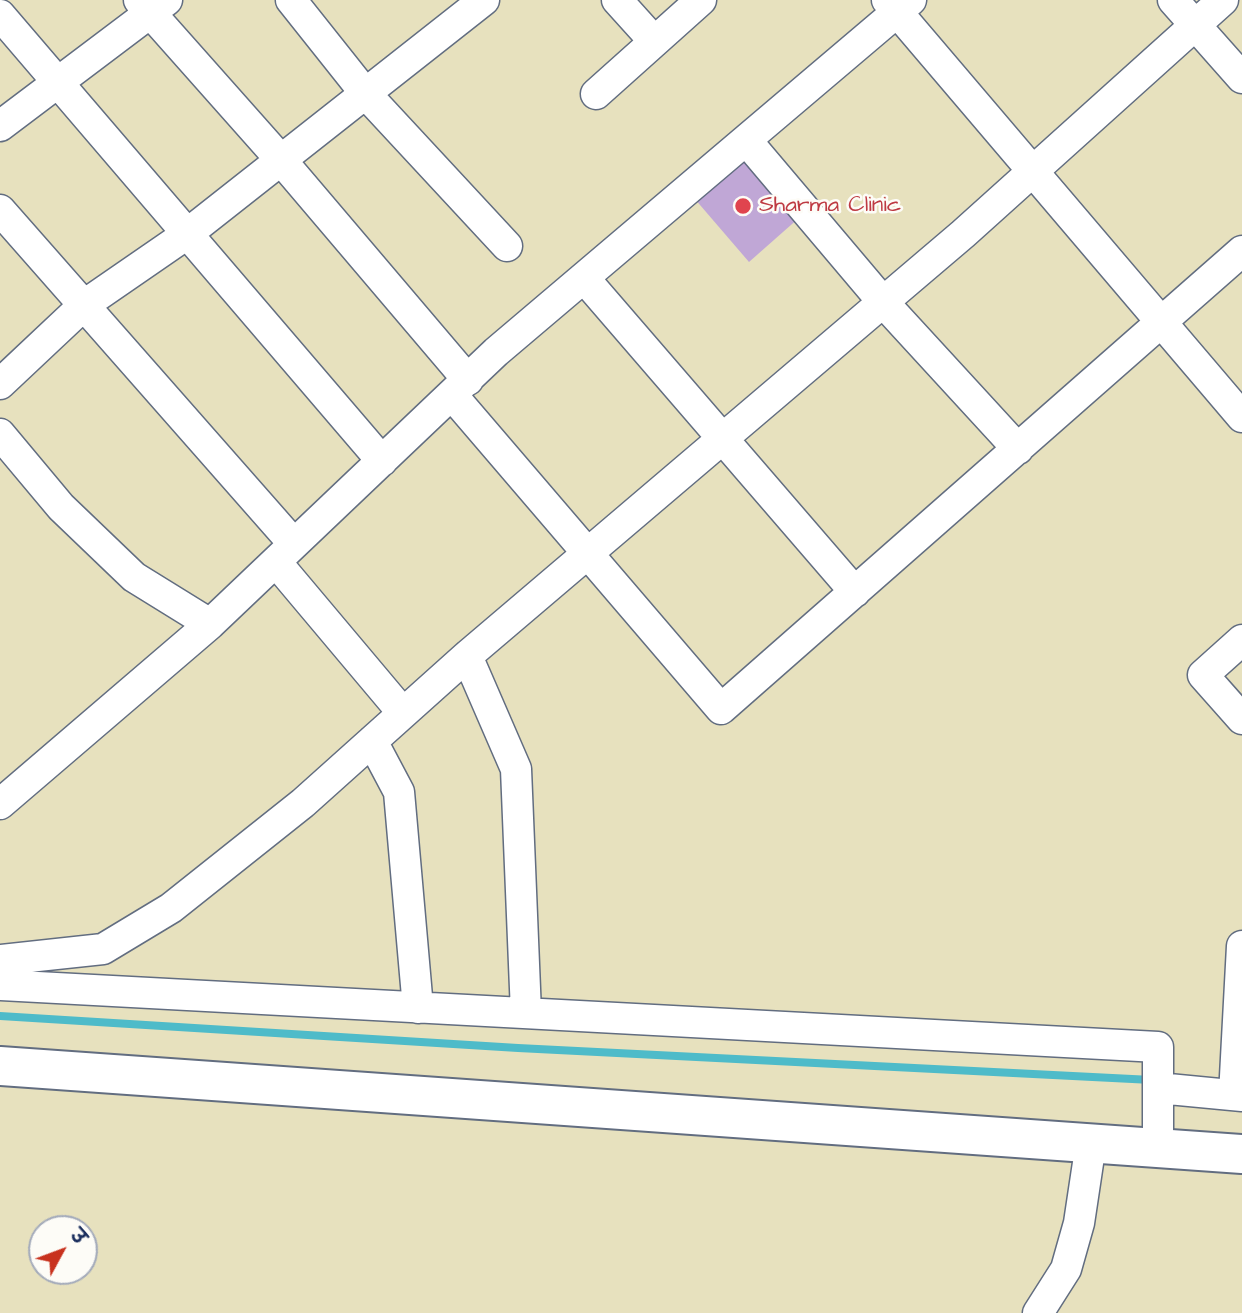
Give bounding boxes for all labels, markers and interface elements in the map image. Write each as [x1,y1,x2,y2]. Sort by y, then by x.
place label: Sharma Clinic [759,192,901,220]
marker: Sharma Clinic [733,196,753,216]
north arrow [28,1215,98,1285]
text: उ [63,1224,92,1251]

